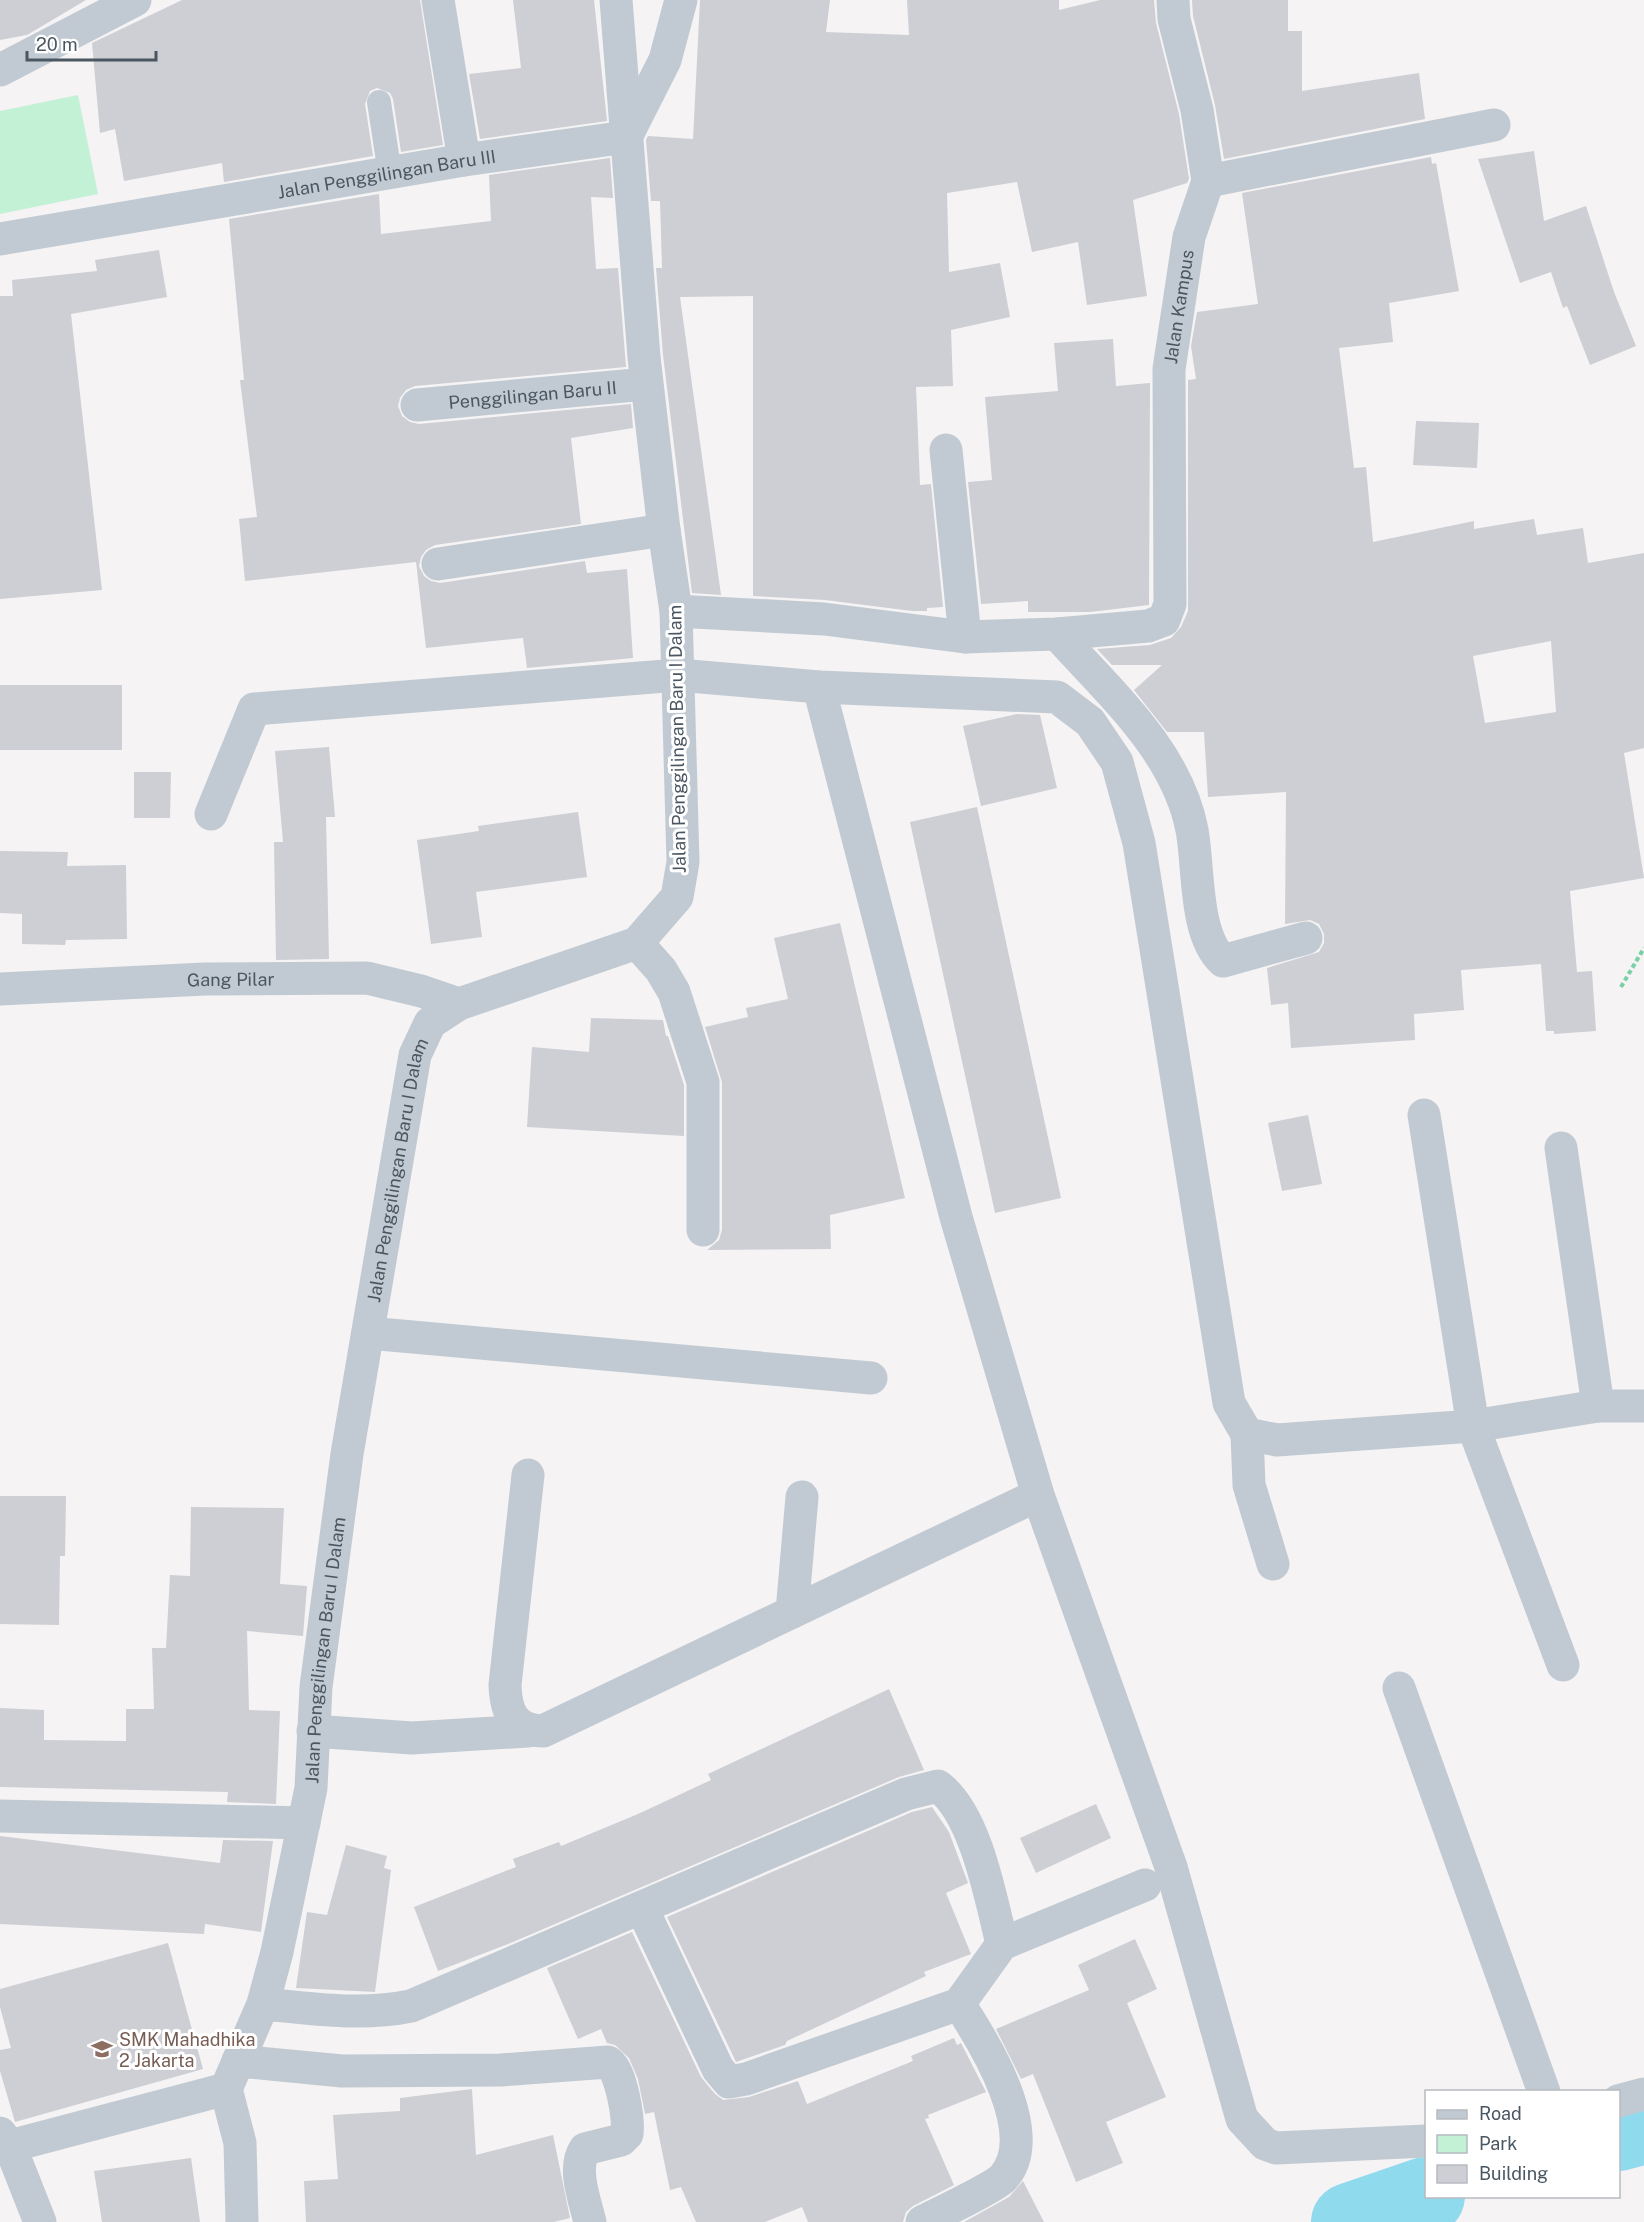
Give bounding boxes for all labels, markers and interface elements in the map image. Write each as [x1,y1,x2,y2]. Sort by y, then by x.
scale bar [27,24,156,62]
text: 20 m [36,34,78,55]
street label: Jalan Penggilingan Baru III [276,145,497,202]
street label: Jalan Kampus [1159,248,1197,365]
street label: Penggilingan Baru II [447,376,618,413]
street label: Jalan Penggilingan Baru I Dalam [664,605,690,873]
street label: Gang Pilar [186,968,275,990]
street label: Jalan Penggilingan Baru I Dalam [363,1034,432,1304]
street label: Jalan Penggilingan Baru I Dalam [301,1515,349,1784]
place label: SMK Mahadhika 2 Jakarta [119,2029,255,2071]
school or university icon: SMK Mahadhika 2 Jakarta [90,2037,114,2061]
legend [1425,2090,1620,2198]
text: Road [1479,2103,1522,2124]
text: Park [1479,2133,1517,2154]
text: Building [1479,2163,1548,2184]

